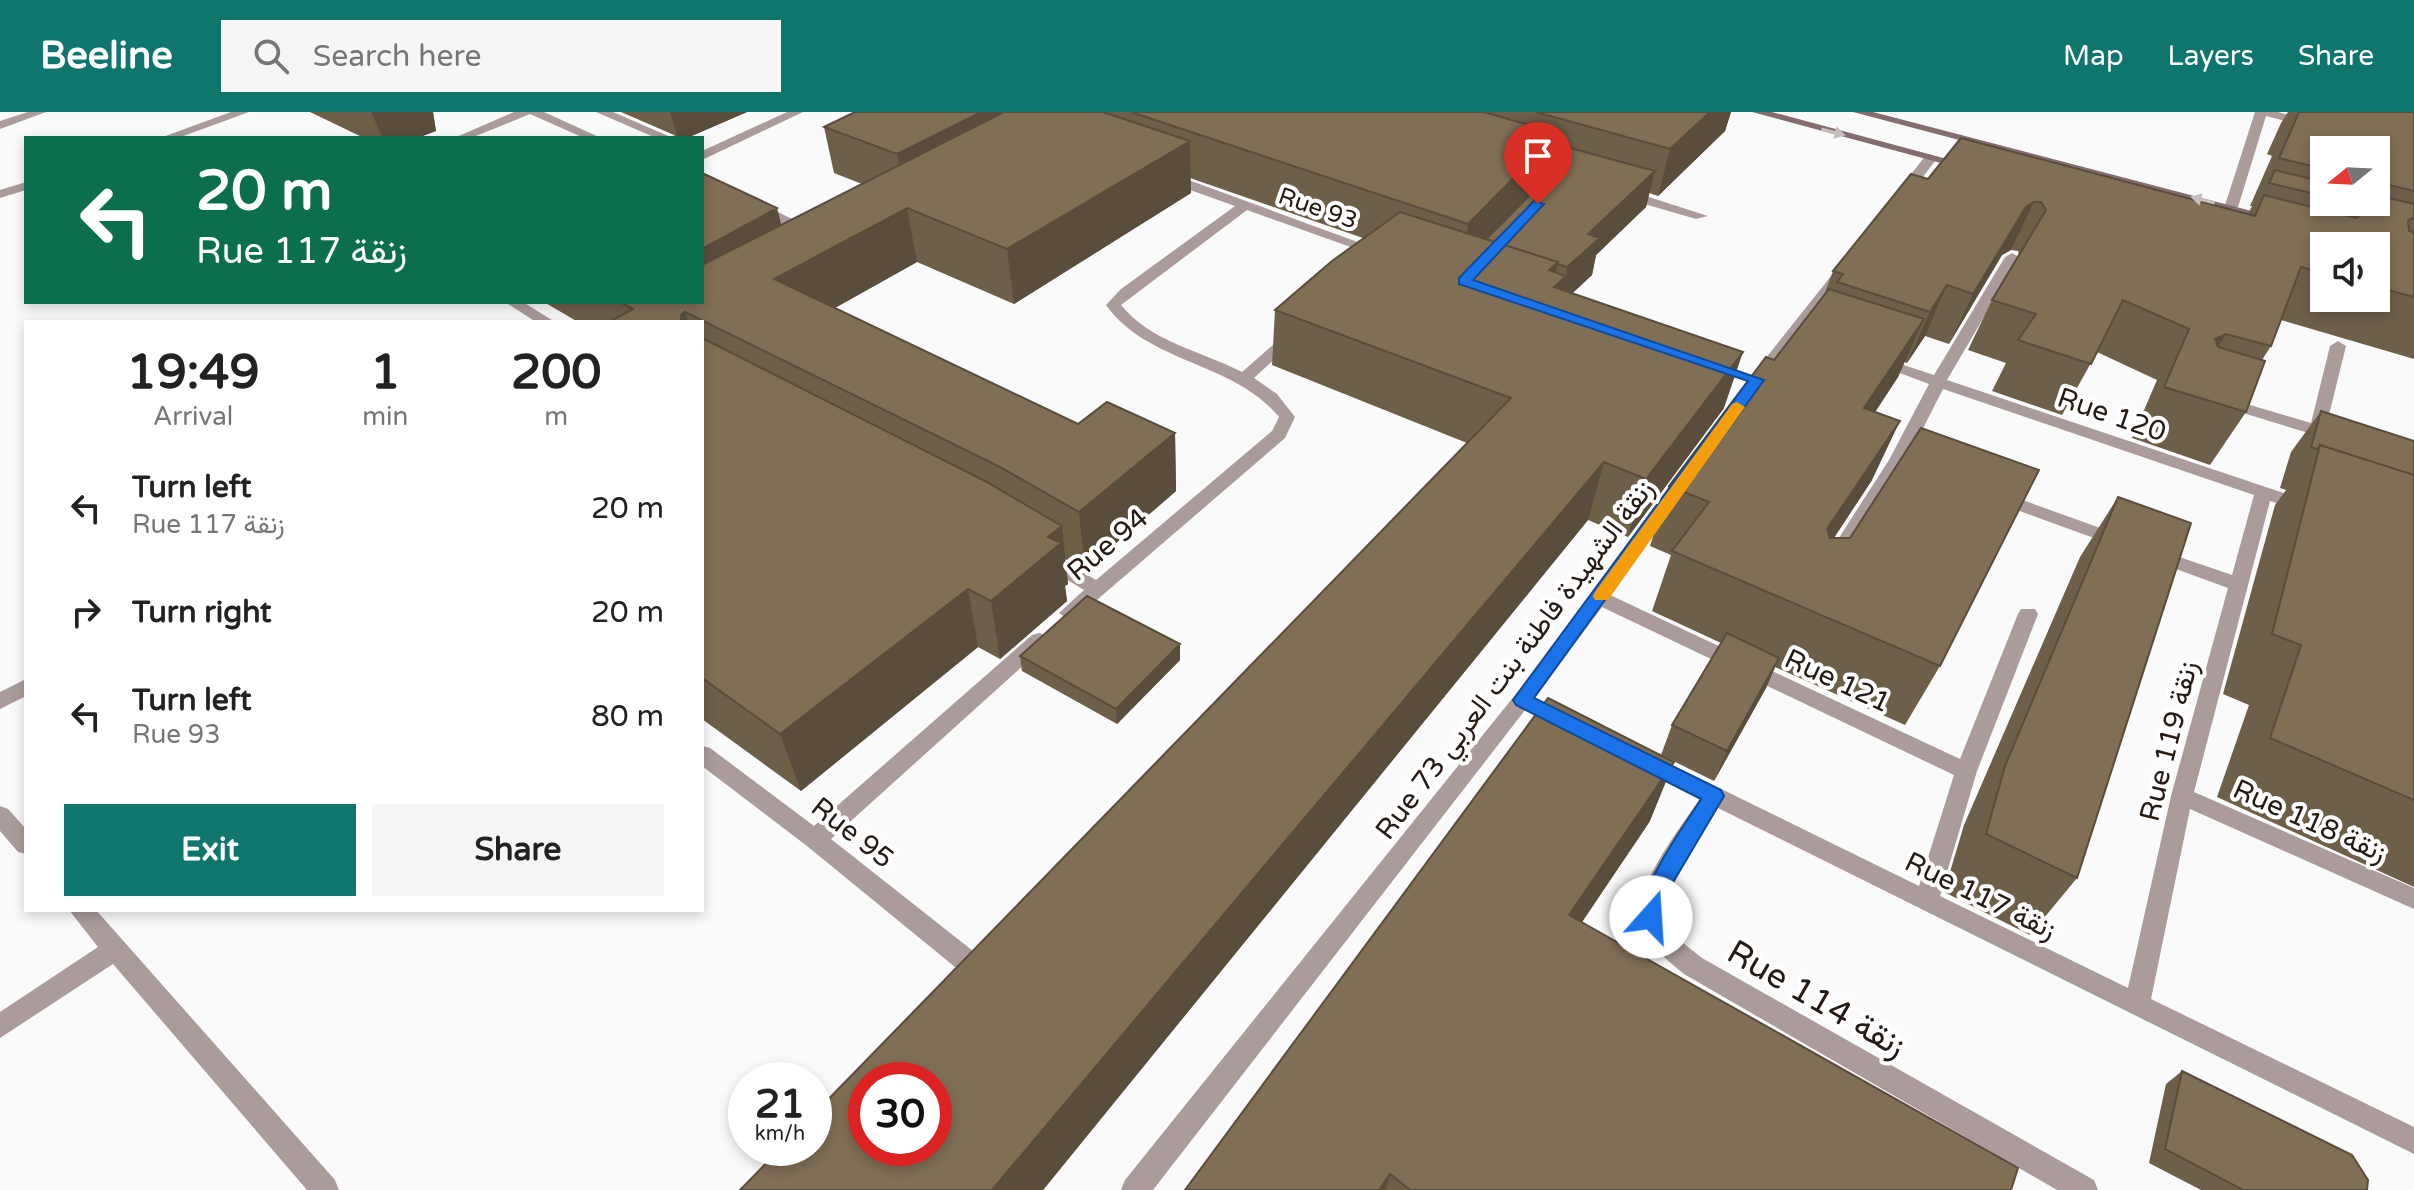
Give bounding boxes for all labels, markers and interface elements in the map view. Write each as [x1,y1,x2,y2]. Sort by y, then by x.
search box [221,20,781,92]
text: Beeline [40,33,173,79]
icon: search [249,34,293,78]
text: Search here [313,38,481,75]
text: Map [2063,39,2124,73]
text: Layers [2168,39,2254,73]
text: Share [2298,39,2374,73]
pin [1504,122,1572,204]
one-way arrow [1821,126,1846,138]
icon: arrive [1516,134,1560,178]
north arrow [2310,136,2390,216]
map controls [2310,136,2390,312]
text: 20 m [196,158,332,225]
icon: left [64,168,168,272]
street label: Rue 93 [1275,181,1361,235]
one-way arrow [2190,194,2215,206]
text: Rue 117 زنقة [196,230,407,273]
button: sound [2310,232,2390,312]
text: 19:49 [127,344,260,402]
text: 1 [370,344,400,402]
text: 200 [511,344,601,402]
street label: Rue 120 [2053,380,2171,449]
text: Arrival [153,401,233,432]
text: min [362,401,408,432]
text: m [544,401,568,432]
text: Turn left [132,469,251,506]
street label: Rue 73 زنقة الشهيدة فاطنة بنت العربي [1368,473,1665,849]
icon: left [64,486,108,530]
text: 20 m [591,490,664,527]
street label: Rue 94 [1060,501,1155,588]
text: Rue 117 زنقة [132,509,285,540]
icon: right [64,590,108,634]
text: Turn right [132,594,272,631]
text: 20 m [591,594,664,631]
street label: Rue 121 [1779,642,1896,720]
street label: Rue 119 زنقة [2133,657,2205,825]
text: Turn left [132,682,251,719]
icon: left [64,694,108,738]
text: 80 m [591,698,664,735]
text: Rue 93 [132,719,220,750]
street label: Rue 118 زنقة [2228,772,2392,870]
street label: Rue 95 [804,790,900,876]
button: Exit [64,804,356,896]
button: Share [372,804,664,896]
street label: Rue 117 زنقة [1899,845,2062,947]
position arrow [1609,875,1693,959]
street label: Rue 114 زنقة [1720,932,1913,1067]
speed limit sign: 30 [848,1062,952,1166]
text: 21 [755,1080,805,1128]
text: km/h [755,1122,805,1146]

